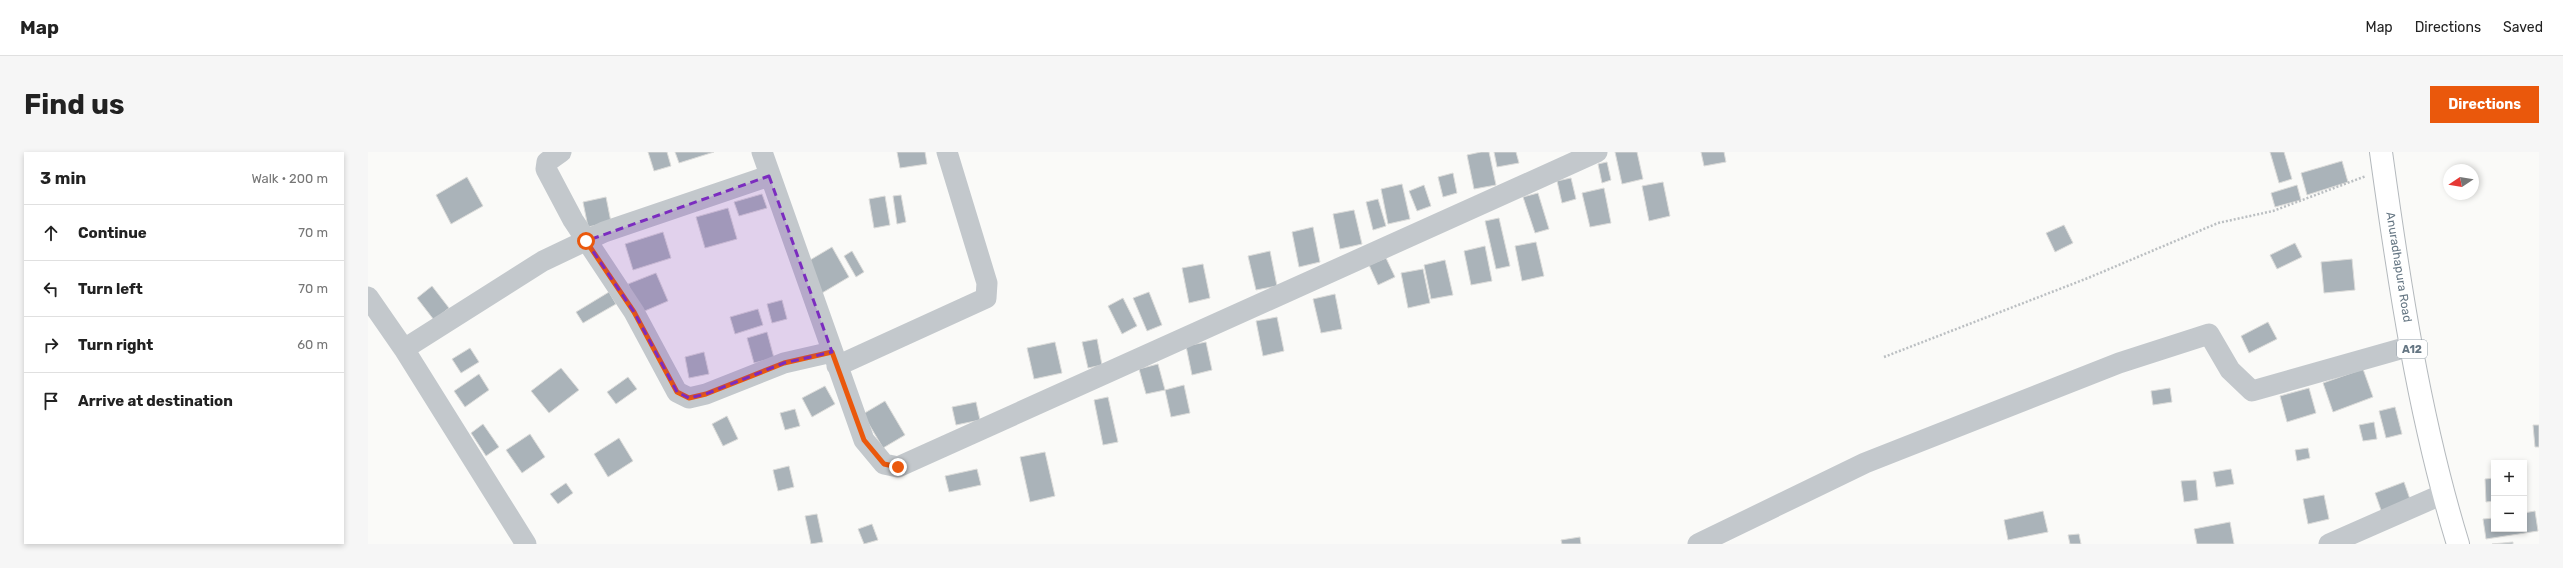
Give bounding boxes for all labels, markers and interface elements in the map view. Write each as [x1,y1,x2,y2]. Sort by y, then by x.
text: Map [20,16,59,39]
text: Map [2366,19,2393,36]
text: Directions [2415,19,2481,36]
text: Saved [2503,19,2543,36]
button: Directions [2430,86,2539,123]
text: Find us [24,88,124,121]
north arrow [2443,164,2479,200]
text: 3 min [40,168,86,188]
text: Walk · 200 m [251,171,328,186]
street label: Anuradhapura Road [2383,211,2415,323]
icon: ahead [40,222,62,244]
text: Continue [78,224,147,242]
text: 70 m [298,225,328,240]
route start [577,232,595,250]
icon: left [40,278,62,300]
text: Turn left [78,280,143,298]
text: 70 m [298,281,328,296]
icon: right [40,334,62,356]
text: Turn right [78,336,153,354]
text: 60 m [297,337,328,352]
road number: A12 [2397,340,2427,358]
icon: arrive [40,390,62,412]
text: Arrive at destination [78,392,233,410]
route end [889,458,907,476]
map controls [2491,460,2527,532]
button: + [2491,460,2527,496]
button: − [2491,496,2527,532]

